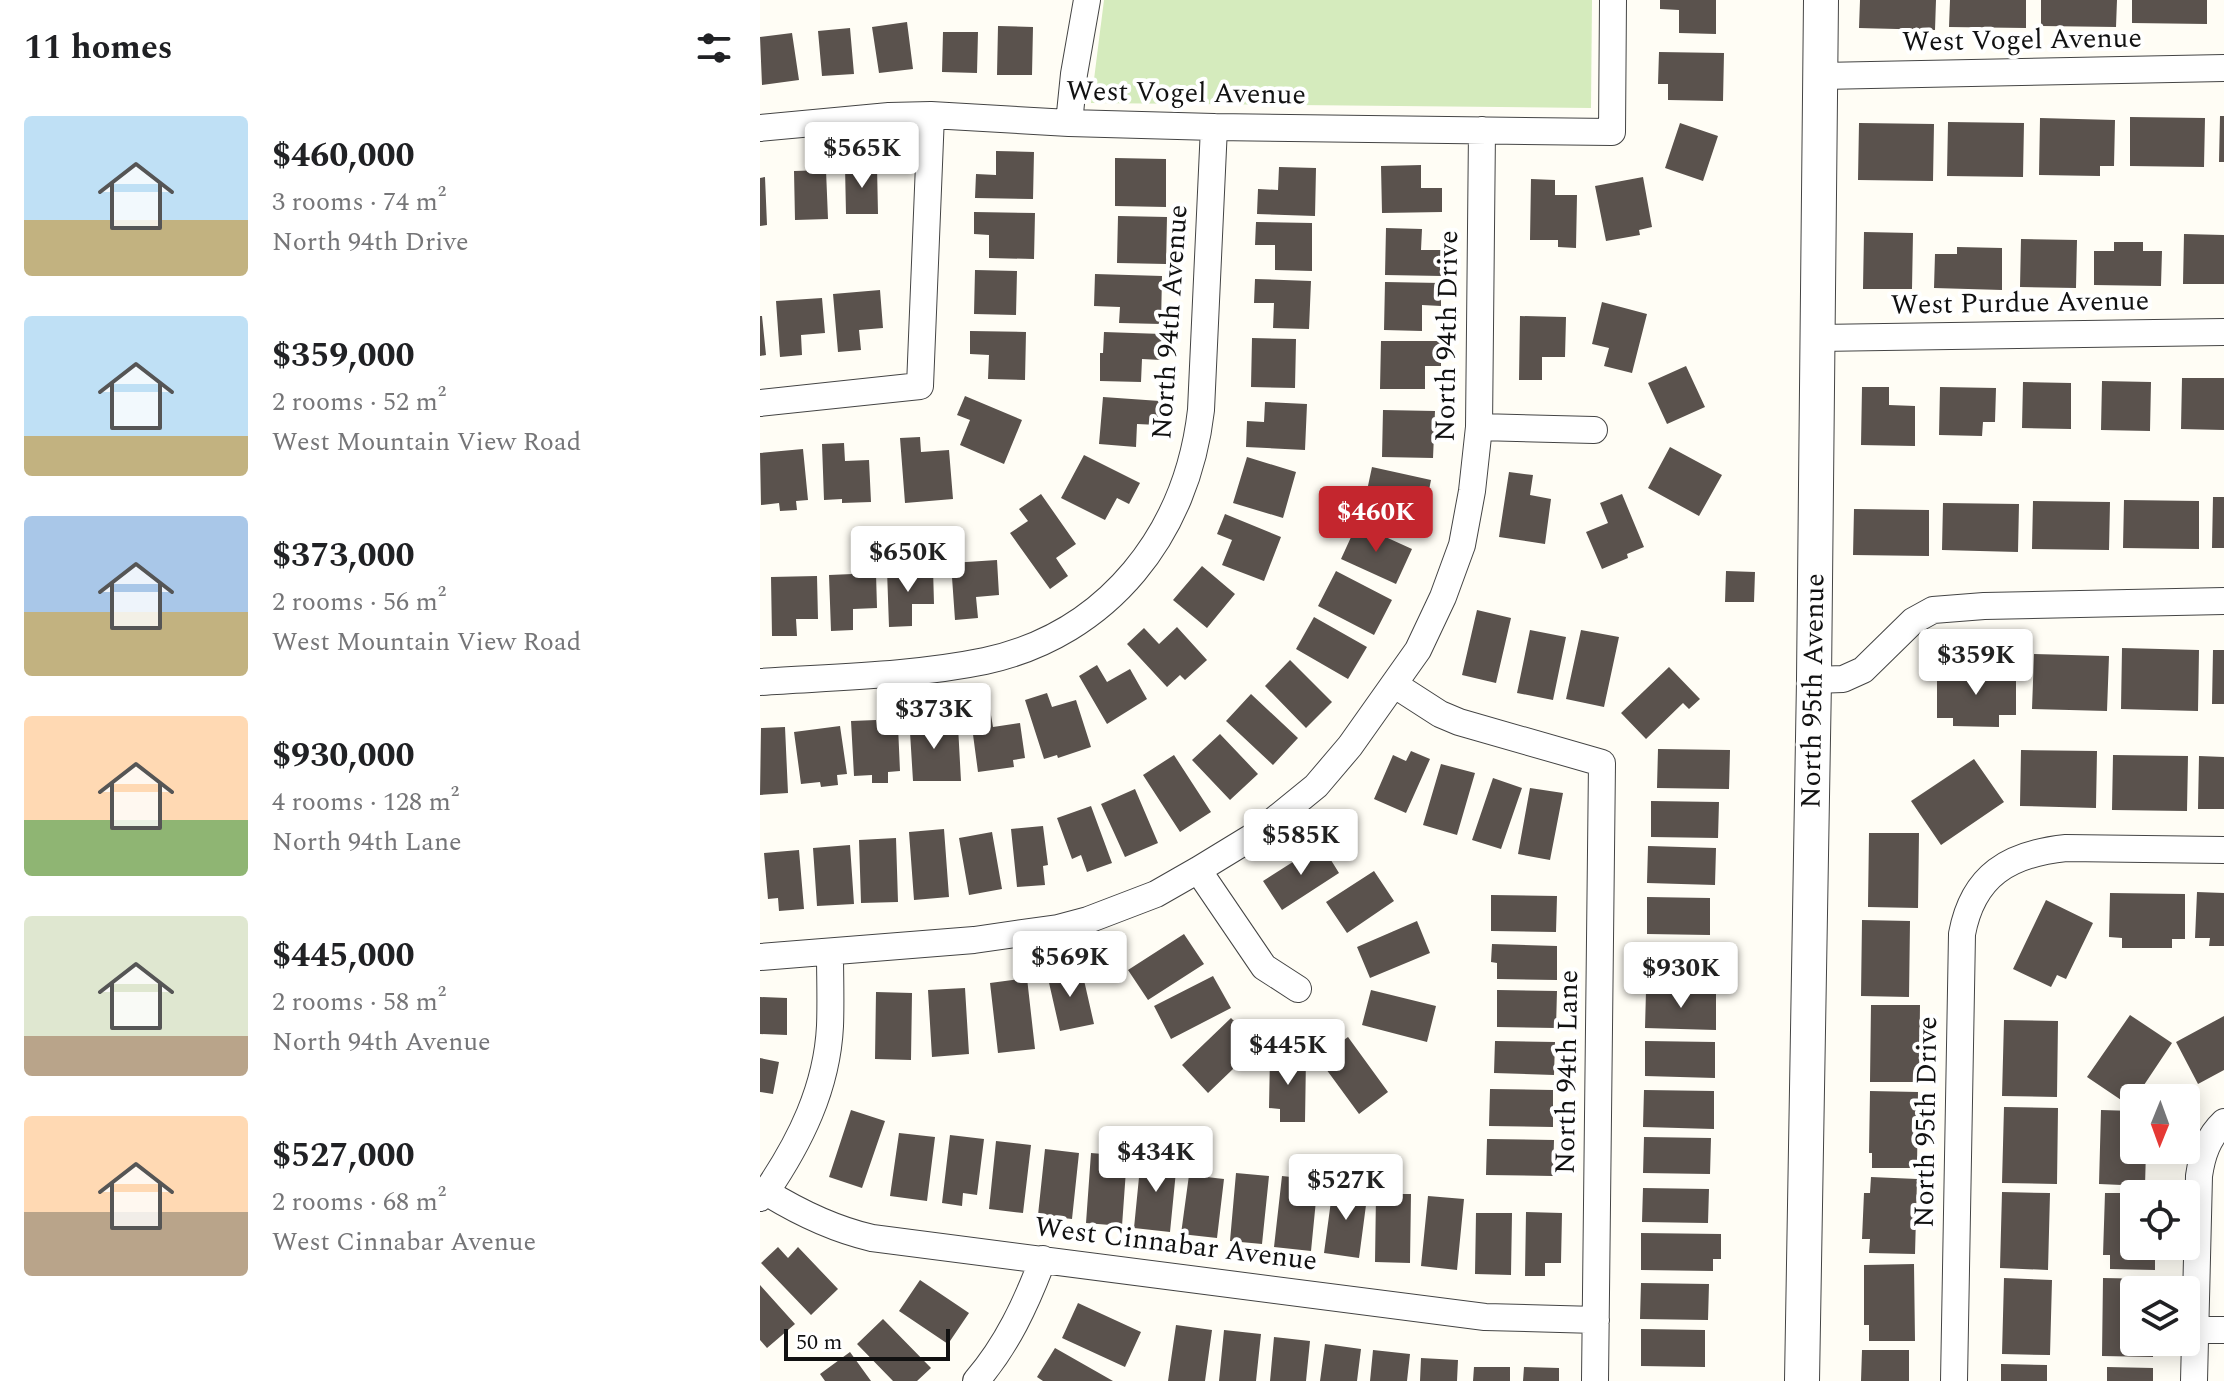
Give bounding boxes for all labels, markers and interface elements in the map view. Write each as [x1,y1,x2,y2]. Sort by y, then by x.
street label: West Vogel Avenue [1902,16,2142,64]
text: 11 homes [24,22,173,74]
icon: filters [692,26,736,70]
street label: West Vogel Avenue [1066,69,1306,117]
pin: $565K [806,122,918,190]
text: $565K [823,128,901,168]
text: $460,000 [272,130,415,182]
icon: home [88,148,184,244]
text: 3 rooms · 74 m² [272,182,446,222]
street label: North 94th Avenue [1140,203,1200,441]
text: North 94th Drive [272,222,468,262]
street label: North 94th Drive [1424,230,1470,442]
street label: West Purdue Avenue [1891,279,2149,327]
text: $359,000 [272,330,415,382]
icon: home [88,348,184,444]
text: 2 rooms · 52 m² [272,382,446,422]
text: West Mountain View Road [272,422,581,462]
pin: $460K [1320,486,1432,554]
text: $460K [1337,492,1415,532]
pin: $650K [852,526,964,594]
text: $373,000 [272,530,415,582]
text: $650K [869,532,947,572]
icon: home [88,548,184,644]
street label: North 95th Avenue [1789,573,1837,809]
text: 2 rooms · 56 m² [272,582,446,622]
text: West Mountain View Road [272,622,581,662]
pin: $359K [1920,629,2032,697]
text: $359K [1937,635,2015,675]
pin: $373K [878,683,990,751]
text: $373K [895,689,973,729]
text: $930,000 [272,730,415,782]
icon: home [88,748,184,844]
text: 4 rooms · 128 m² [272,782,459,822]
pin: $585K [1245,809,1357,877]
text: $585K [1262,815,1340,855]
text: North 94th Lane [272,822,462,862]
text: $445,000 [272,930,415,982]
pin: $569K [1014,931,1126,999]
text: $569K [1031,937,1109,977]
pin: $930K [1625,942,1737,1010]
icon: home [88,948,184,1044]
text: $930K [1642,948,1720,988]
street label: North 94th Lane [1544,970,1590,1174]
text: 2 rooms · 58 m² [272,982,446,1022]
street label: North 95th Drive [1903,1016,1949,1228]
pin: $445K [1232,1019,1344,1087]
text: North 94th Avenue [272,1022,491,1062]
text: $445K [1249,1025,1327,1065]
north arrow [2120,1084,2200,1164]
map controls [2120,1084,2200,1356]
pin: $434K [1100,1126,1212,1194]
text: $527,000 [272,1130,415,1182]
text: $434K [1117,1132,1195,1172]
icon: home [88,1148,184,1244]
pin: $527K [1290,1154,1402,1222]
text: $527K [1307,1160,1385,1200]
button: locate [2120,1180,2200,1260]
text: 2 rooms · 68 m² [272,1182,446,1222]
street label: West Cinnabar Avenue [1032,1205,1320,1283]
text: West Cinnabar Avenue [272,1222,536,1262]
button: layers [2120,1276,2200,1356]
scale bar [784,1325,950,1361]
text: 50 m [796,1326,842,1359]

